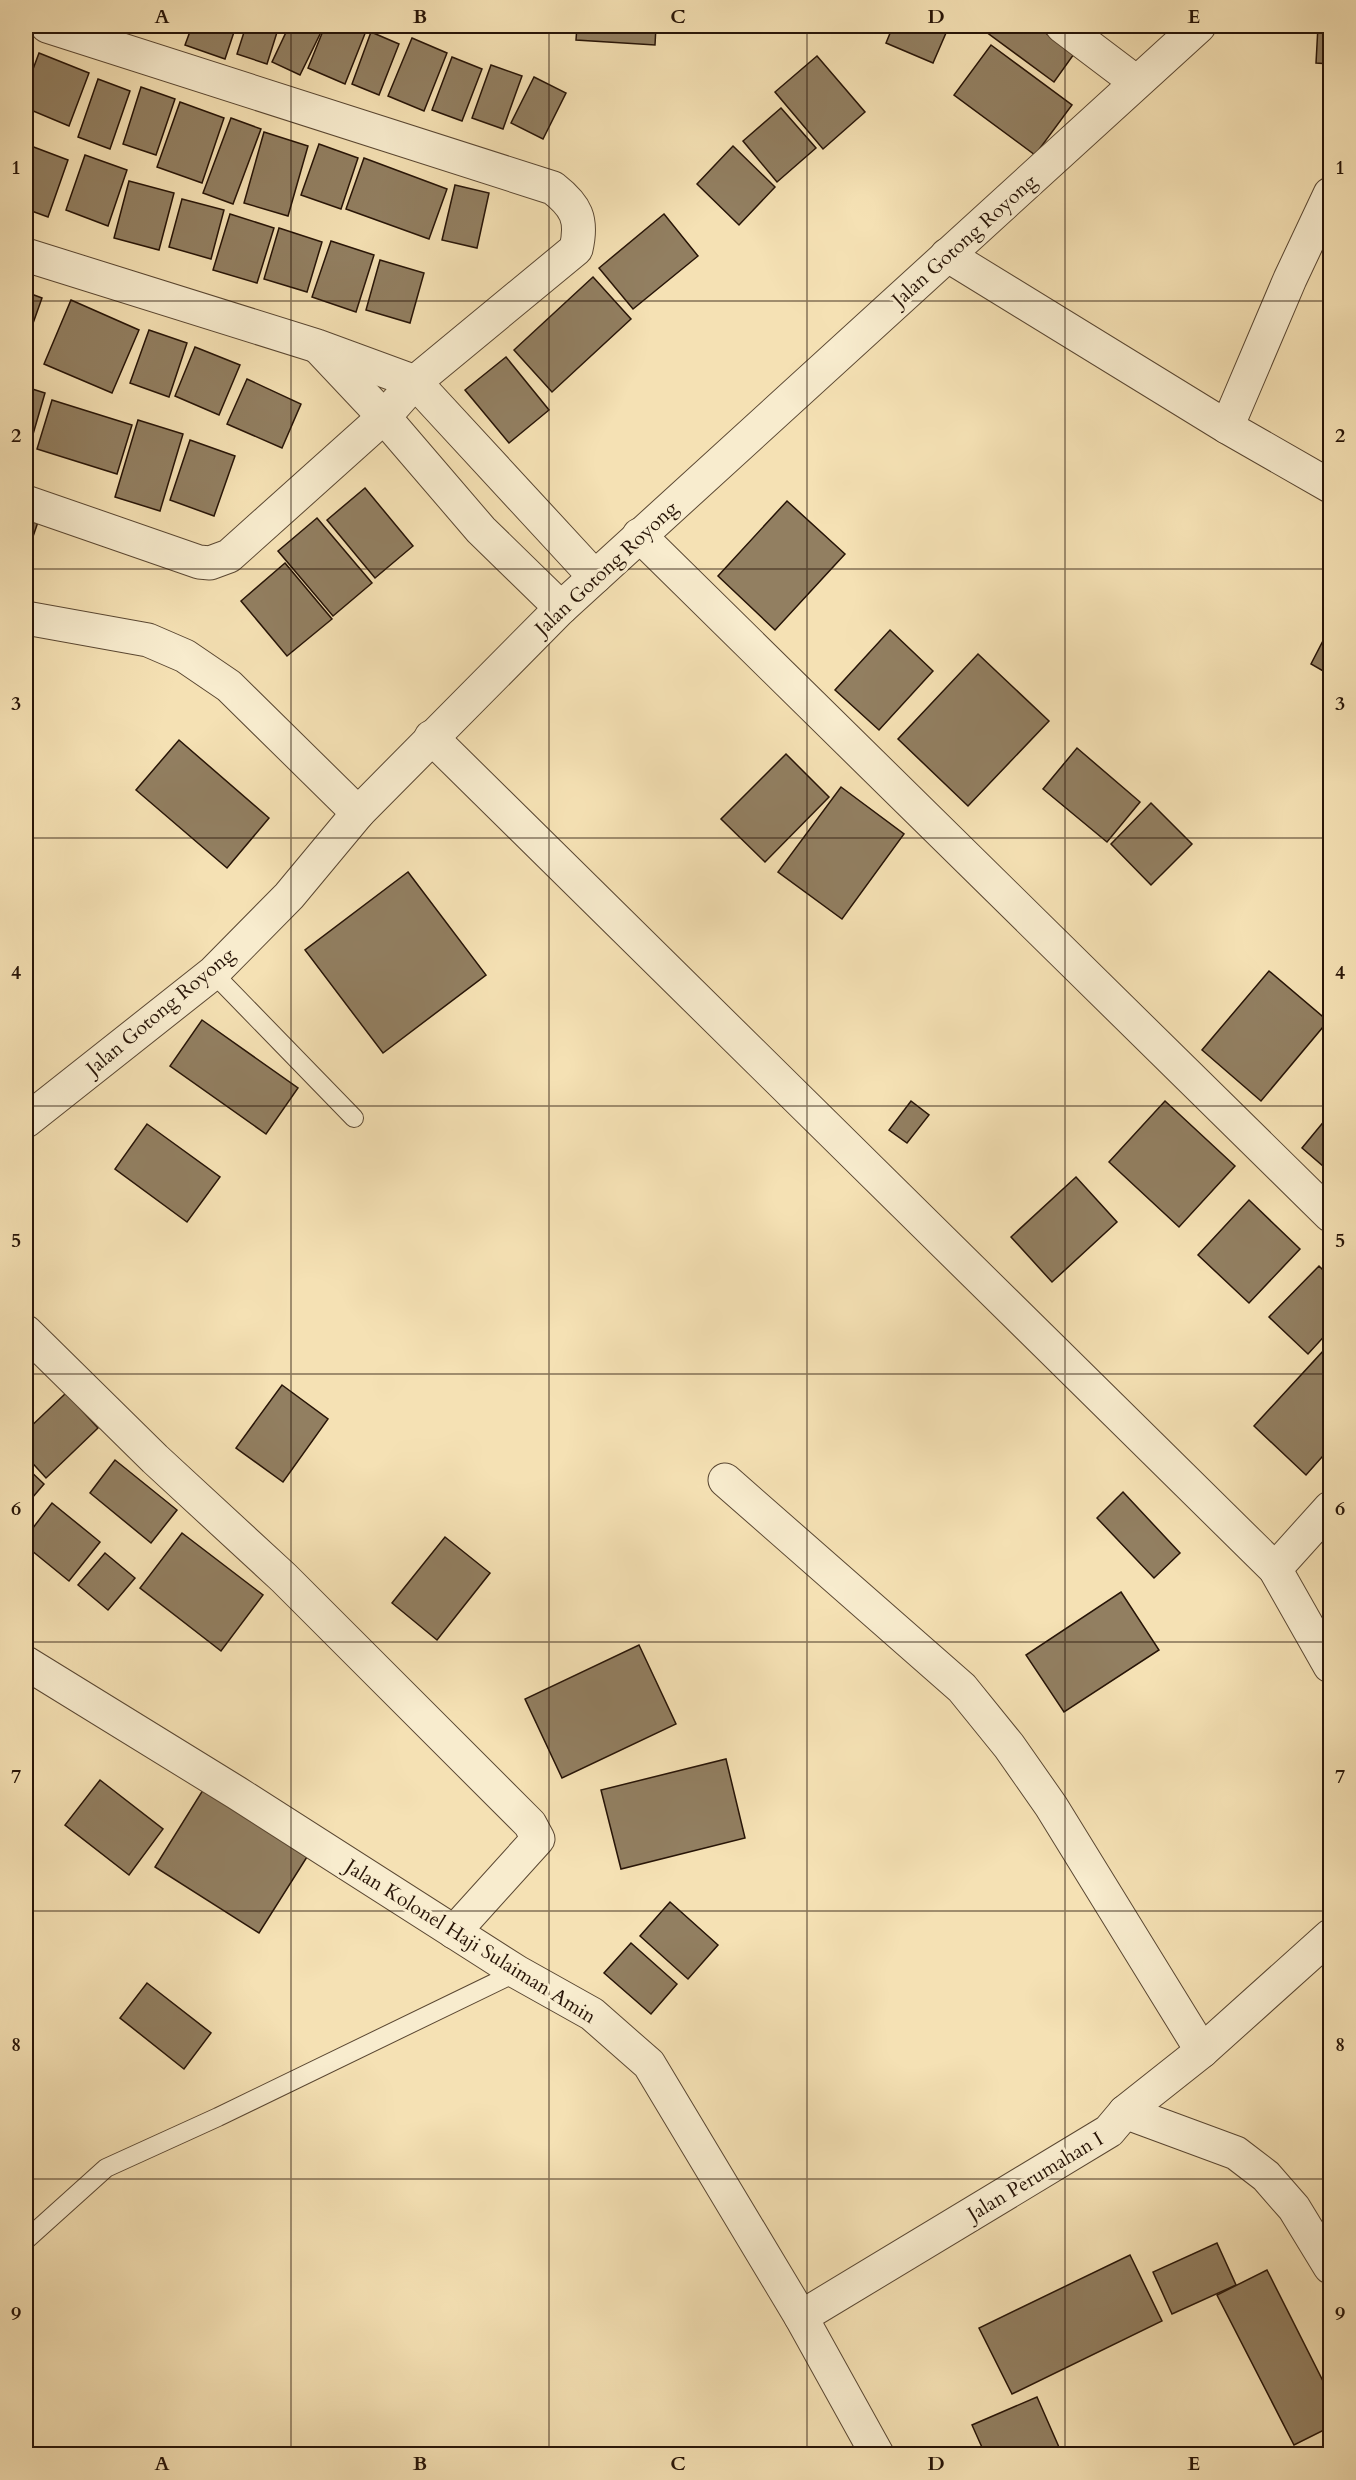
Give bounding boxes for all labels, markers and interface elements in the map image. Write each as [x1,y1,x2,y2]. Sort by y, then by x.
text: A [154,3,170,30]
text: B [413,3,427,30]
text: C [670,3,686,30]
text: D [927,3,945,30]
text: E [1188,3,1200,30]
text: 1 [11,154,21,181]
text: 1 [1335,154,1345,181]
street label: Jalan Gotong Royong [884,168,1043,315]
text: 2 [11,422,21,449]
text: 2 [1335,422,1345,449]
street label: Jalan Gotong Royong [527,494,684,644]
text: 3 [11,690,21,717]
text: 3 [1335,690,1345,717]
street label: Jalan Gotong Royong [78,941,241,1084]
text: 4 [11,959,21,986]
text: 4 [1335,959,1345,986]
text: 5 [11,1227,21,1254]
text: 5 [1335,1227,1345,1254]
text: 6 [11,1495,21,1522]
text: 6 [1335,1495,1345,1522]
text: 7 [11,1763,21,1790]
text: 7 [1335,1763,1345,1790]
street label: Jalan Kolonel Haji Sulaiman Amin [338,1851,602,2030]
text: 8 [11,2031,21,2058]
text: 8 [1335,2031,1345,2058]
street label: Jalan Perumahan I [960,2125,1108,2229]
text: 9 [11,2300,21,2327]
text: 9 [1335,2300,1345,2327]
text: A [154,2450,170,2477]
text: B [413,2450,427,2477]
text: C [670,2450,686,2477]
text: D [927,2450,945,2477]
text: E [1188,2450,1200,2477]

